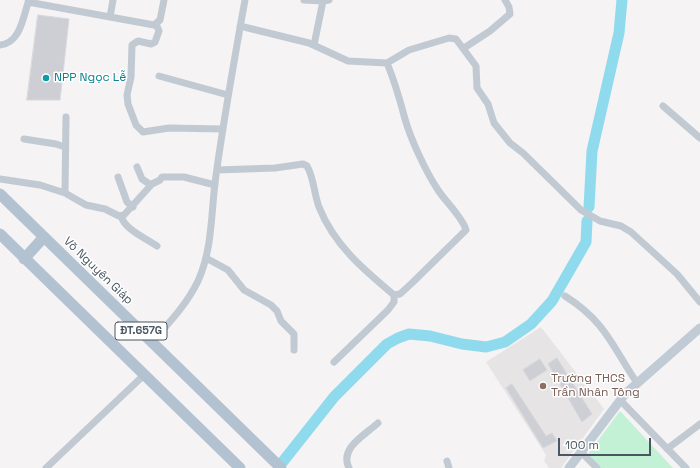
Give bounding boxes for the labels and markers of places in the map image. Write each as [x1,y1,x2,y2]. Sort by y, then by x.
place label: NPP Ngọc Lễ [54,71,126,85]
marker: NPP Ngọc Lễ [41,73,51,83]
place label: Trường THCS Trần Nhân Tông [551,372,640,400]
marker: Trường THCS Trần Nhân Tông [538,381,548,391]

